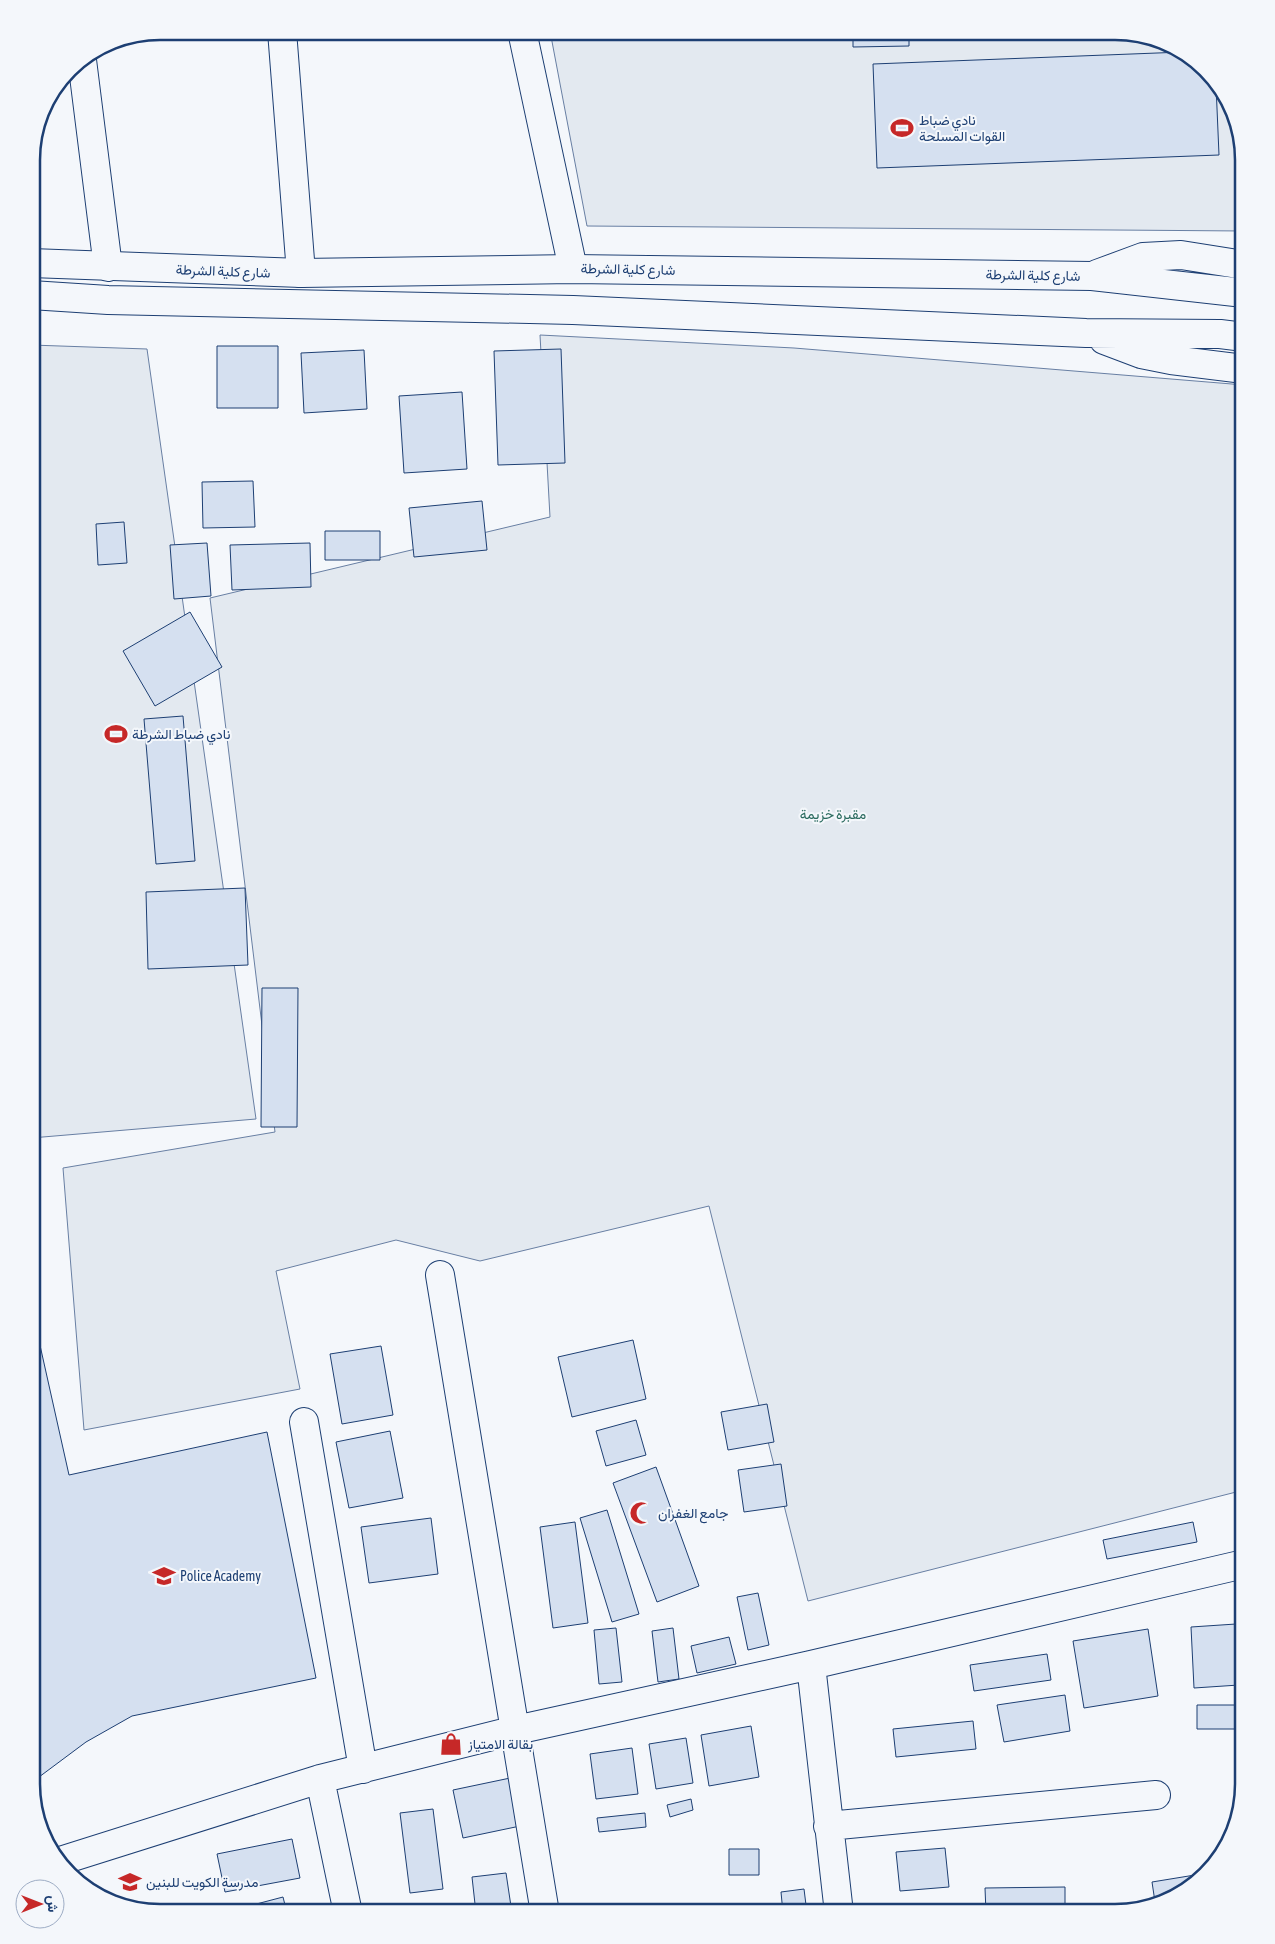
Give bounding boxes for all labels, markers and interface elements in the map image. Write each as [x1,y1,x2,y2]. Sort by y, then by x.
place label: نادي ضباط القوات المسلحة [919,112,1005,145]
sports icon: نادي ضباط القوات المسلحة [889,115,915,141]
street label: شارع كلية الشرطة [580,260,676,281]
street label: شارع كلية الشرطة [175,261,271,284]
street label: شارع كلية الشرطة [985,266,1081,287]
sports icon: نادي ضباط الشرطة [103,721,129,747]
place label: نادي ضباط الشرطة [132,726,230,746]
park label: مقبرة خزيمة [800,806,866,823]
mosque icon: جامع الغفران [628,1500,654,1526]
place label: جامع الغفران [658,1505,728,1524]
school or university icon: Police Academy [151,1563,177,1589]
place label: Police Academy [180,1568,261,1584]
shop icon: بقالة الامتياز [438,1731,464,1757]
place label: بقالة الامتياز [467,1736,533,1753]
school or university icon: مدرسة الكويت للبنين [117,1869,143,1895]
place label: مدرسة الكويت للبنين [146,1874,258,1891]
north arrow [15,1879,65,1929]
text: ش [44,1896,61,1913]

